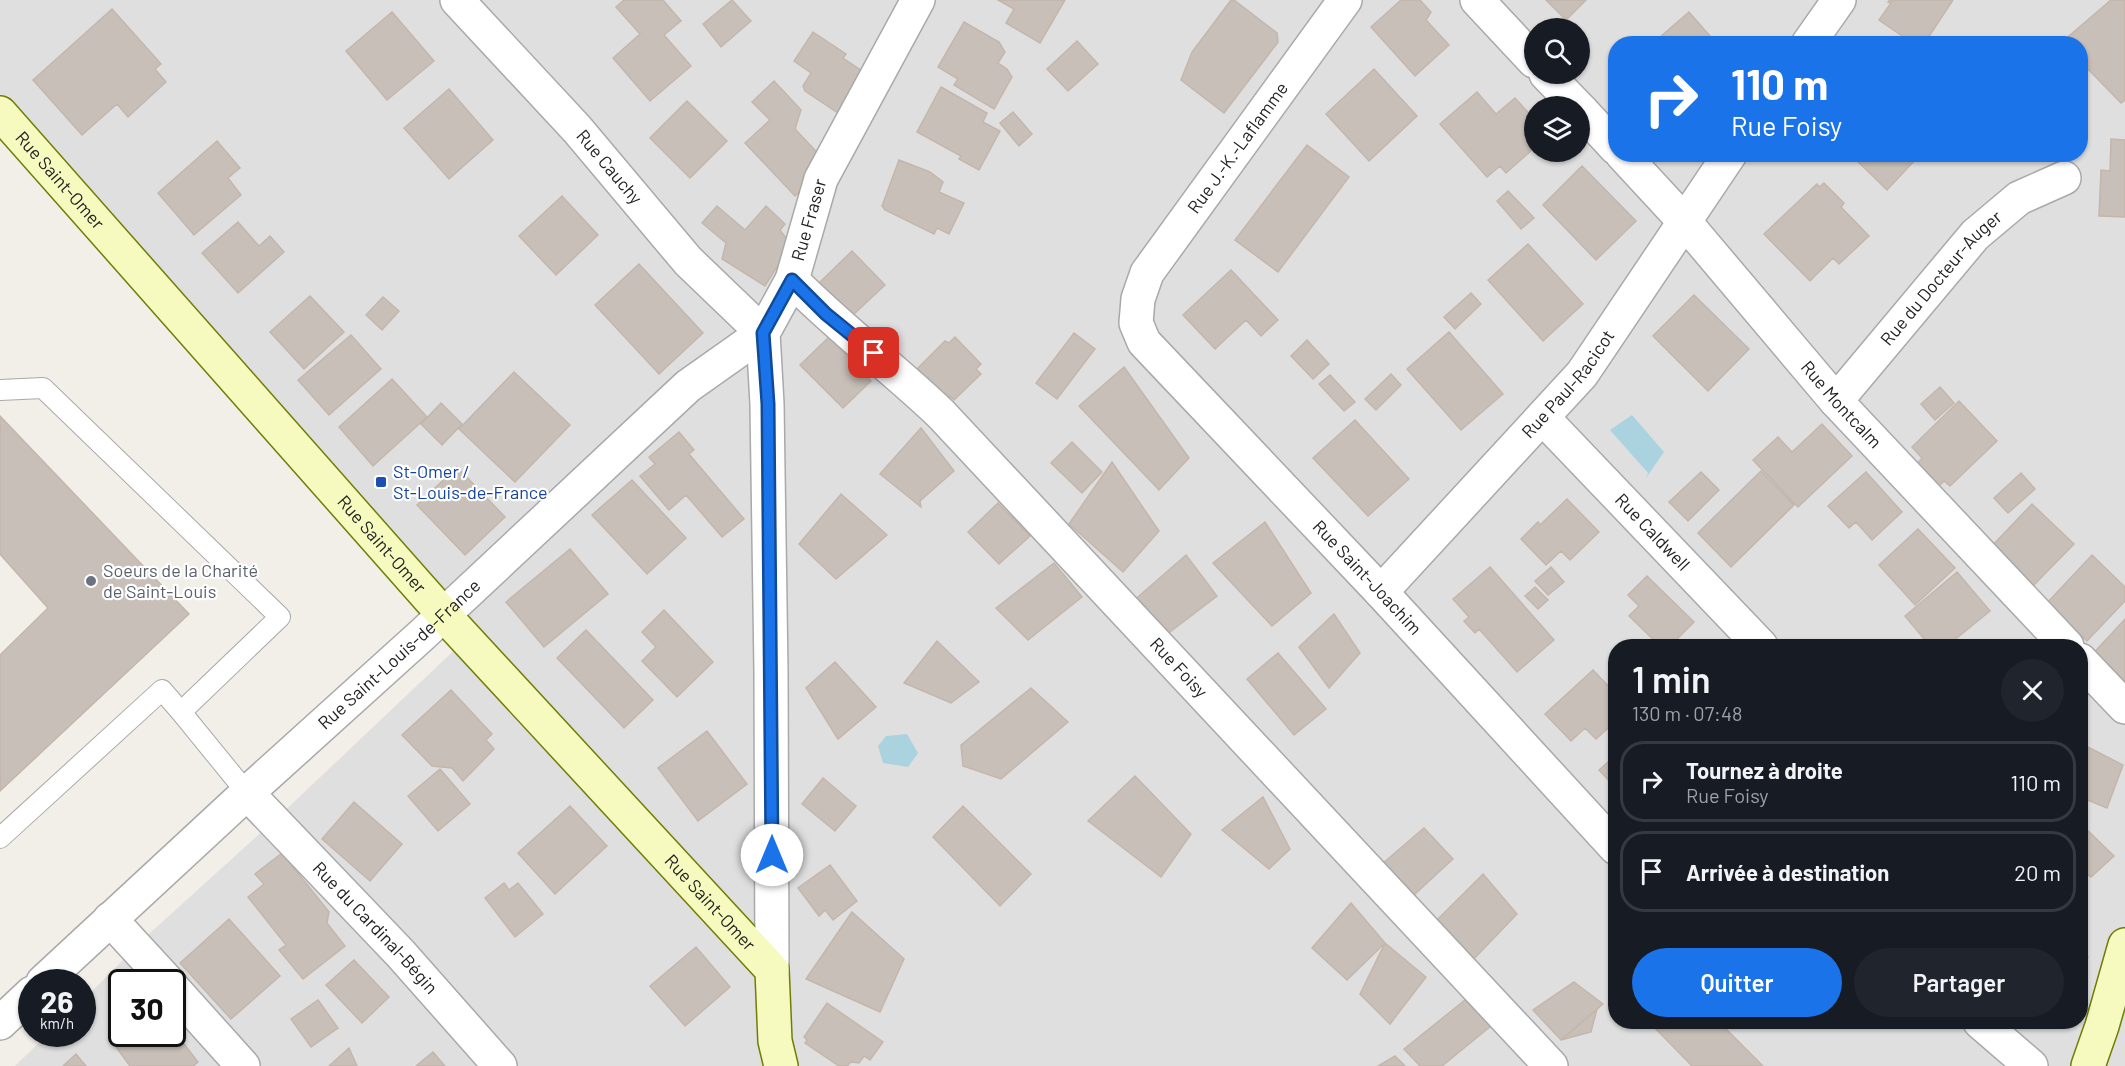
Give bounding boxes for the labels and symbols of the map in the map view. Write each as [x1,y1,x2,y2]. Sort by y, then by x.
street label: Rue J.-K.-Laflamme [1182,78,1292,217]
street label: Rue Cauchy [572,125,647,208]
street label: Rue Saint-Omer [11,126,110,234]
street label: Rue Fraser [786,176,831,263]
street label: Rue du Docteur-Auger [1875,205,2006,349]
street label: Rue Paul-Racicot [1516,325,1619,442]
pin [848,327,899,378]
street label: Rue Montcalm [1797,356,1887,452]
place label: St-Omer / St-Louis-de-France [393,460,548,503]
marker: St-Omer / St-Louis-de-France [374,475,388,489]
street label: Rue Caldwell [1611,488,1695,575]
street label: Rue Saint-Omer [333,490,432,598]
street label: Rue Saint-Joachim [1309,515,1427,639]
place label: Soeurs de la Charité de Saint-Louis [103,559,258,602]
marker: Soeurs de la Charité de Saint-Louis [84,574,98,588]
street label: Rue Saint-Louis-de-France [313,574,484,733]
street label: Rue Foisy [1146,632,1213,702]
position arrow [740,823,804,887]
street label: Rue Saint-Omer [661,849,761,955]
street label: Rue du Cardinal-Bégin [309,857,443,998]
speed limit sign: 30 [108,969,186,1047]

